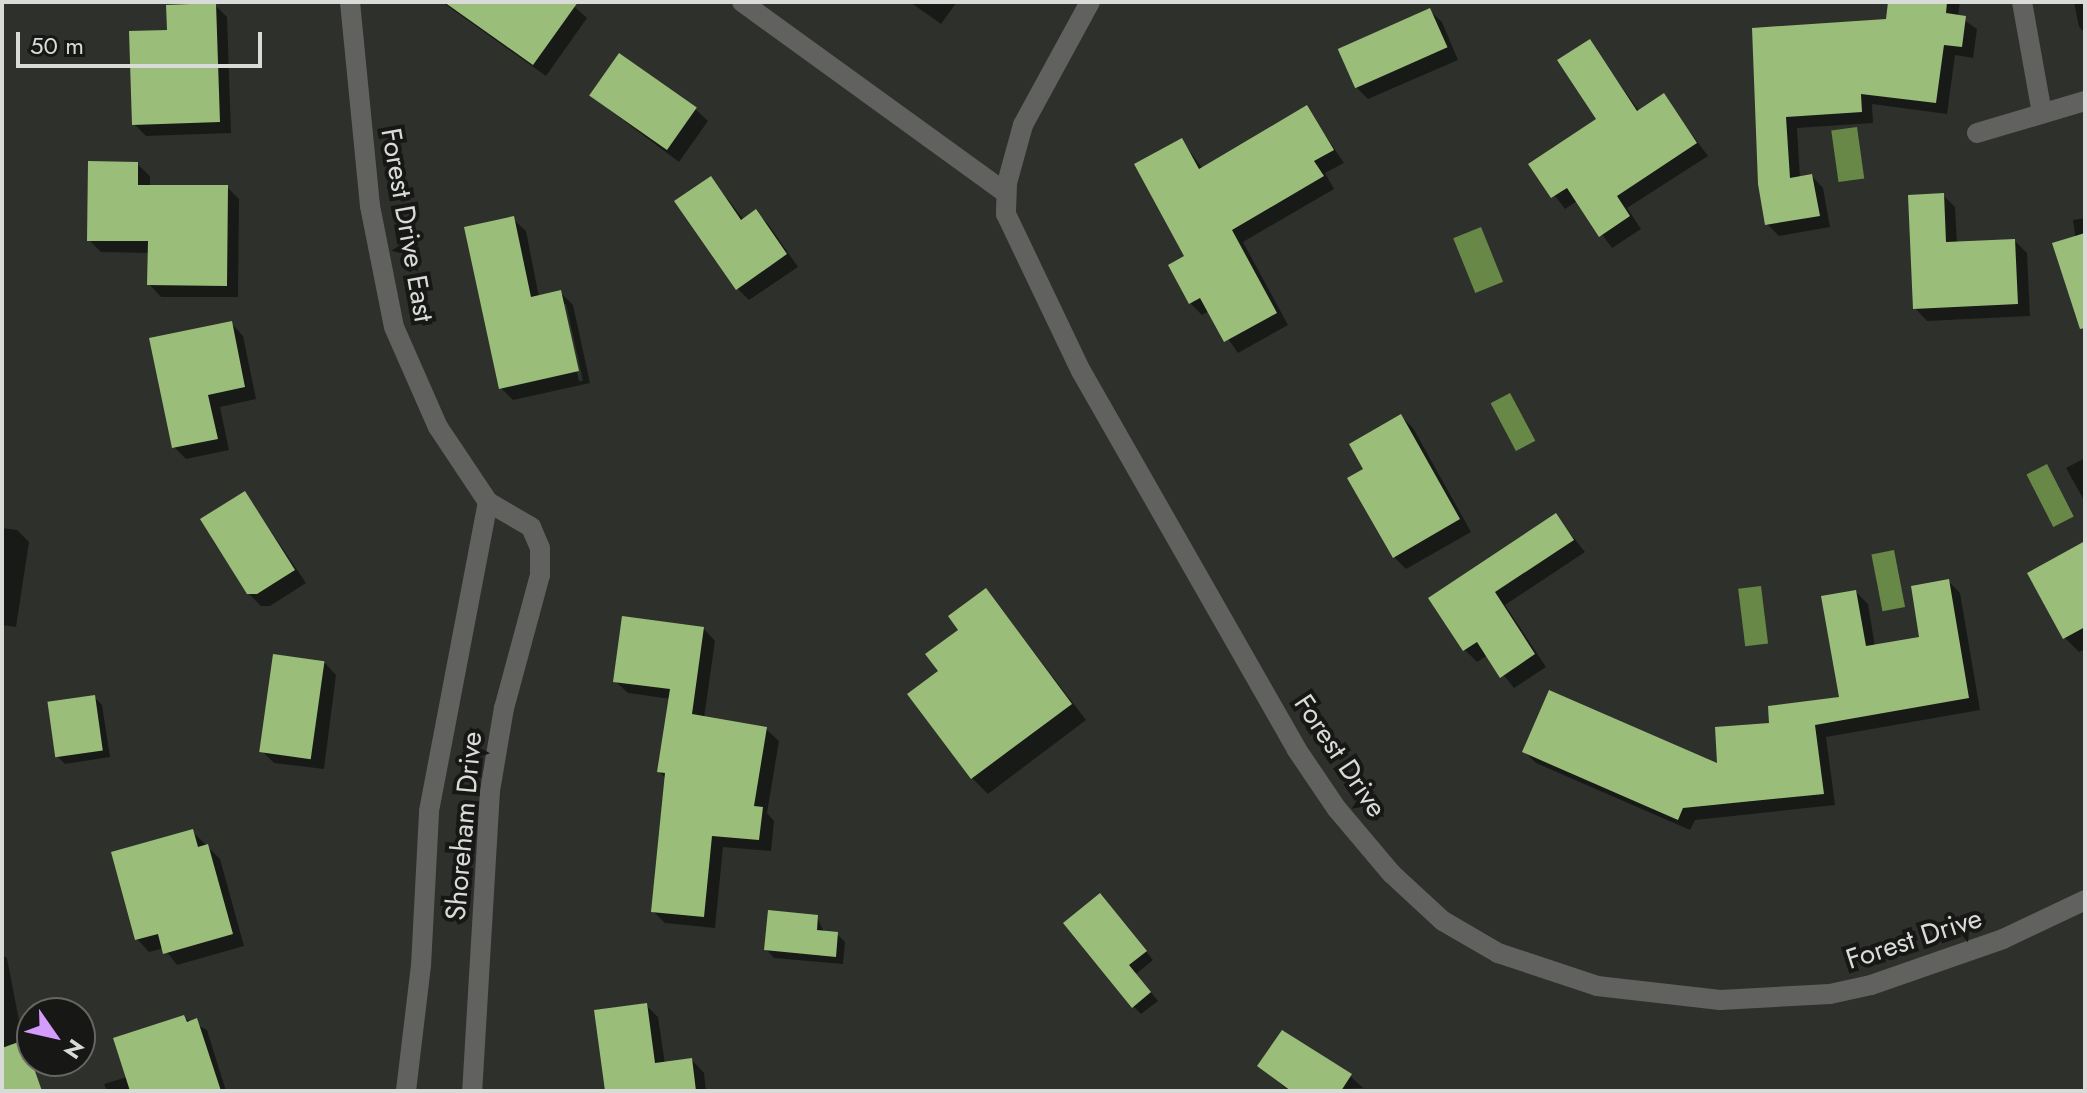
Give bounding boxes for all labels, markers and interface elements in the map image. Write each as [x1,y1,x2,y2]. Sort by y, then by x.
scale bar [20,16,266,66]
text: 50 m [30,28,84,63]
street label: Forest Drive East [373,126,441,324]
street label: Forest Drive [1287,688,1393,824]
street label: Shoreham Drive [439,730,489,922]
street label: Forest Drive [1842,901,1986,977]
north arrow [16,997,96,1077]
text: N [56,1033,92,1065]

